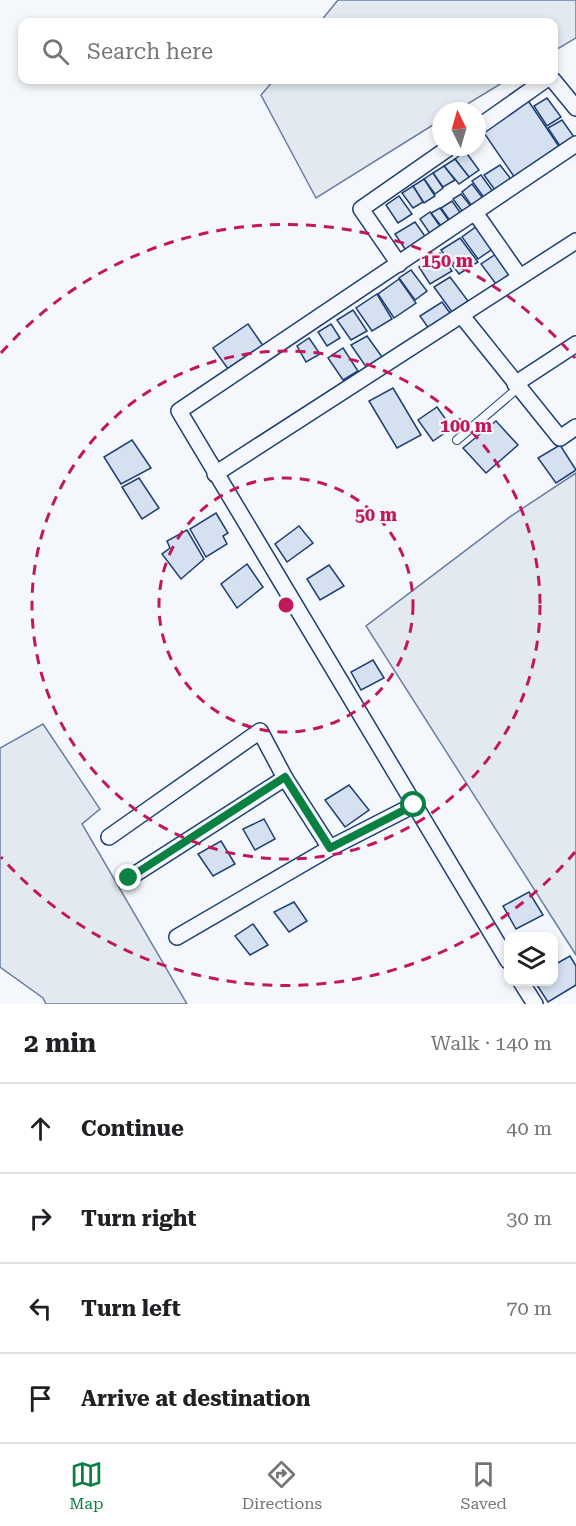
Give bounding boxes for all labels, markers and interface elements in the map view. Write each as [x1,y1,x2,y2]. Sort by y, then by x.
search box [18,18,558,84]
icon: search [39,35,72,68]
text: Search here [87,39,213,64]
north arrow [432,102,486,156]
text: 150 m [421,250,474,271]
text: 100 m [440,415,493,436]
text: 50 m [355,504,398,525]
centre of rings [276,595,296,615]
route start [400,791,426,817]
route end [115,864,141,890]
map controls [504,932,558,986]
button: layers [504,932,558,986]
text: 2 min [24,1028,96,1058]
text: Walk · 140 m [431,1031,552,1055]
icon: ahead [24,1112,57,1145]
text: Continue [81,1116,184,1141]
text: 40 m [506,1116,552,1140]
icon: right [24,1202,57,1235]
text: Turn right [81,1206,196,1231]
text: 30 m [506,1206,552,1230]
icon: left [24,1292,57,1325]
text: Turn left [81,1296,181,1321]
text: 70 m [506,1296,552,1320]
icon: arrive [24,1382,57,1415]
text: Arrive at destination [81,1386,310,1411]
tab: Map [69,1458,103,1513]
tab: Directions [242,1458,322,1513]
tab: Saved [460,1458,507,1513]

